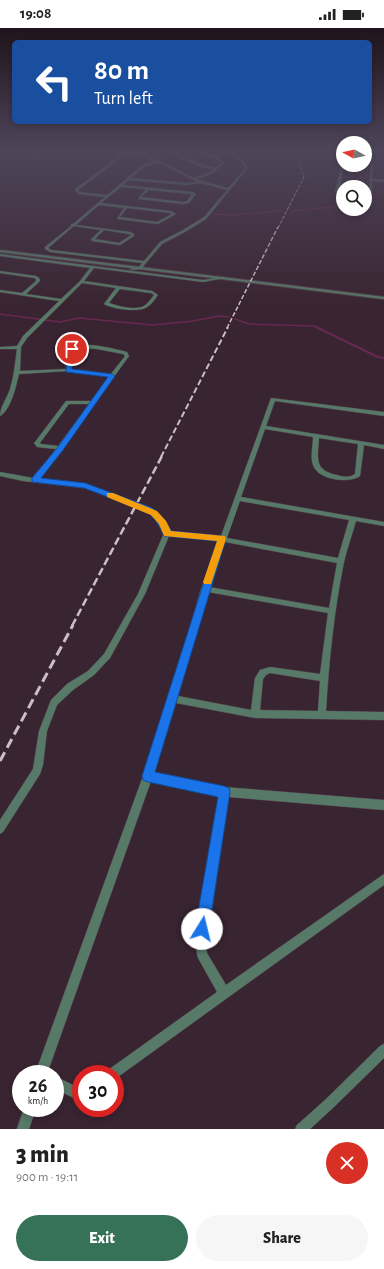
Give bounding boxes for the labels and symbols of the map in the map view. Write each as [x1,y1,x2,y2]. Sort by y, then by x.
north arrow [336,136,372,172]
pin [55,332,89,366]
position arrow [181,908,223,950]
speed limit sign: 30 [72,1065,124,1117]

